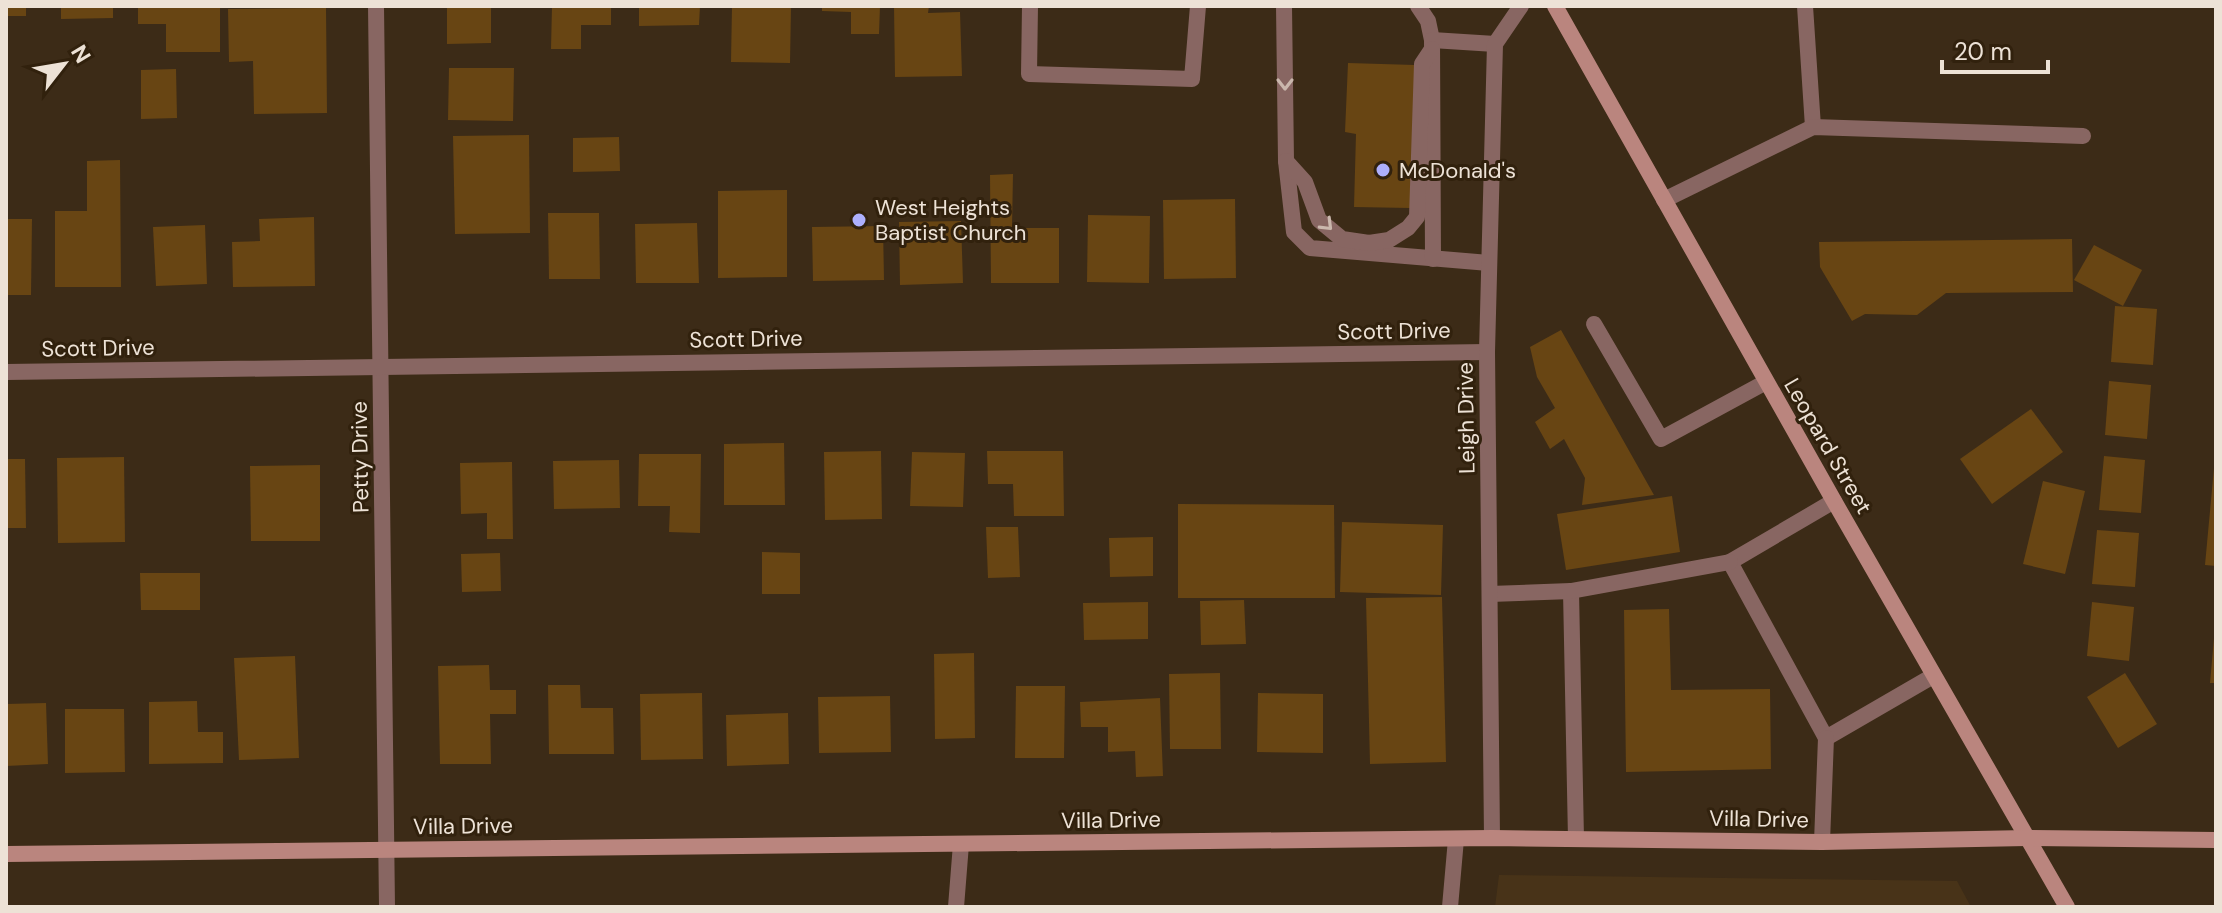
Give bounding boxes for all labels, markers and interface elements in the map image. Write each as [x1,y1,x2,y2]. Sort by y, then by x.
north arrow [24,24,104,104]
scale bar [1942,24,2048,74]
text: 20 m [1954,36,2012,67]
text: N [64,40,97,68]
one-way arrow [1276,78,1294,91]
place label: McDonald's [1399,156,1516,185]
marker: McDonald's [1374,161,1392,179]
place label: West Heights Baptist Church [875,193,1027,247]
marker: West Heights Baptist Church [850,211,868,229]
one-way arrow [1318,215,1332,230]
street label: Scott Drive [1337,316,1451,346]
street label: Scott Drive [689,324,803,354]
street label: Scott Drive [41,333,155,363]
street label: Leigh Drive [1451,362,1481,474]
street label: Leopard Street [1777,373,1879,519]
street label: Petty Drive [345,401,375,513]
street label: Villa Drive [1709,804,1809,834]
street label: Villa Drive [1061,805,1161,835]
street label: Villa Drive [413,811,513,841]

